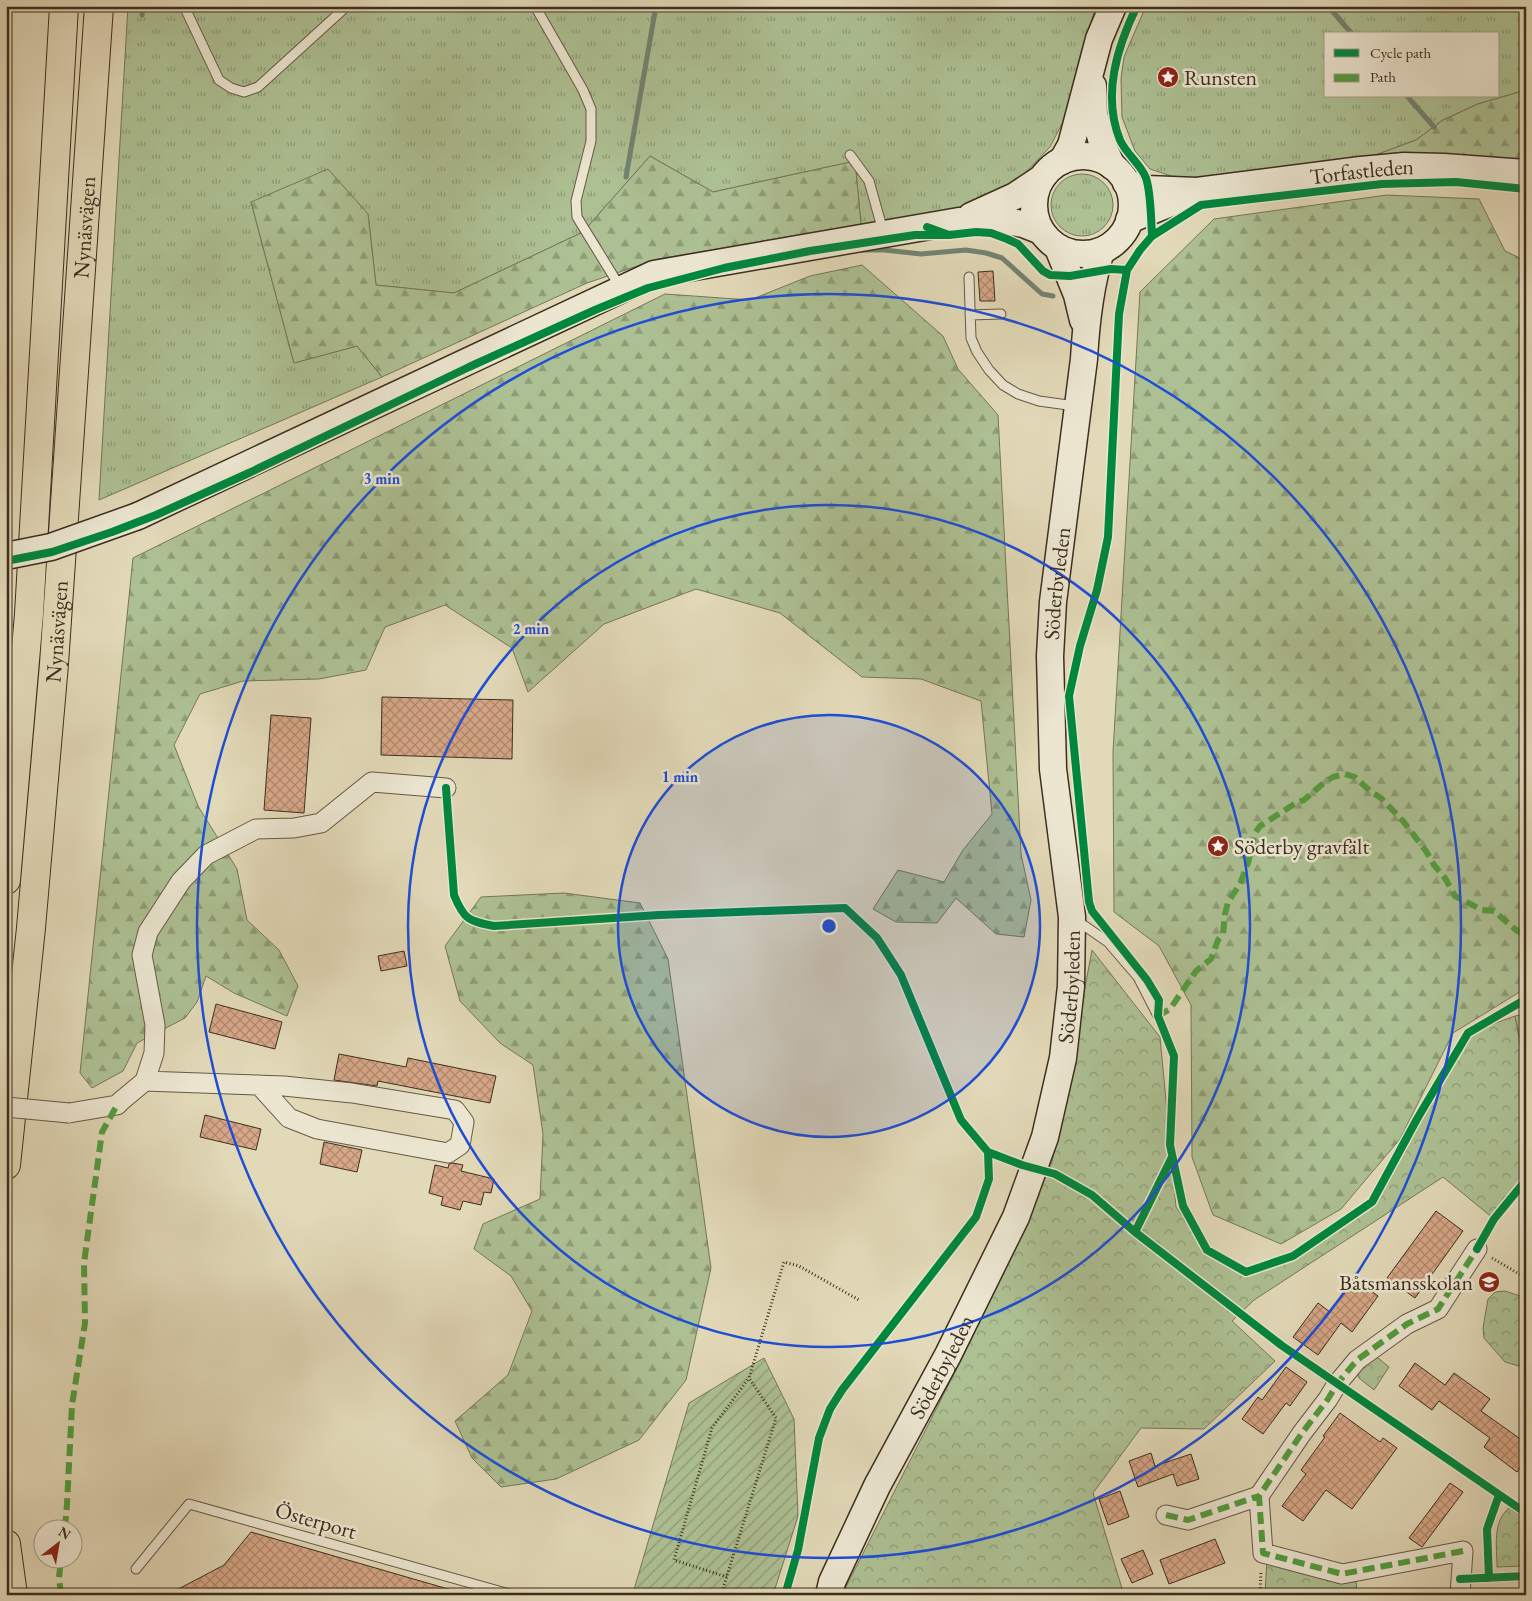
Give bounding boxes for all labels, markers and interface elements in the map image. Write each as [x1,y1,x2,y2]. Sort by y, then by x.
legend [1324,32,1500,98]
text: Cycle path [1370,43,1432,62]
place label: Runsten [1184,63,1257,92]
place icon: Runsten [1156,65,1180,89]
text: Path [1370,67,1396,86]
street label: Torfastleden [1308,152,1415,191]
street label: Nynäsvägen [66,175,102,279]
text: 3 min [364,469,401,488]
street label: Söderbyleden [1037,525,1078,641]
street label: Nynäsvägen [38,579,75,684]
text: 2 min [513,619,550,638]
text: 1 min [662,767,699,786]
place label: Söderby gravfält [1234,832,1369,861]
place icon: Söderby gravfält [1206,834,1230,858]
centre of rings [820,917,838,935]
street label: Söderbyleden [1051,929,1087,1045]
place label: Båtsmansskolan [1339,1268,1473,1297]
school or university icon: Båtsmansskolan [1477,1270,1501,1294]
street label: Söderbyleden [902,1309,981,1424]
street label: Österport [272,1495,360,1546]
north arrow [32,1518,82,1568]
text: N [55,1522,75,1544]

